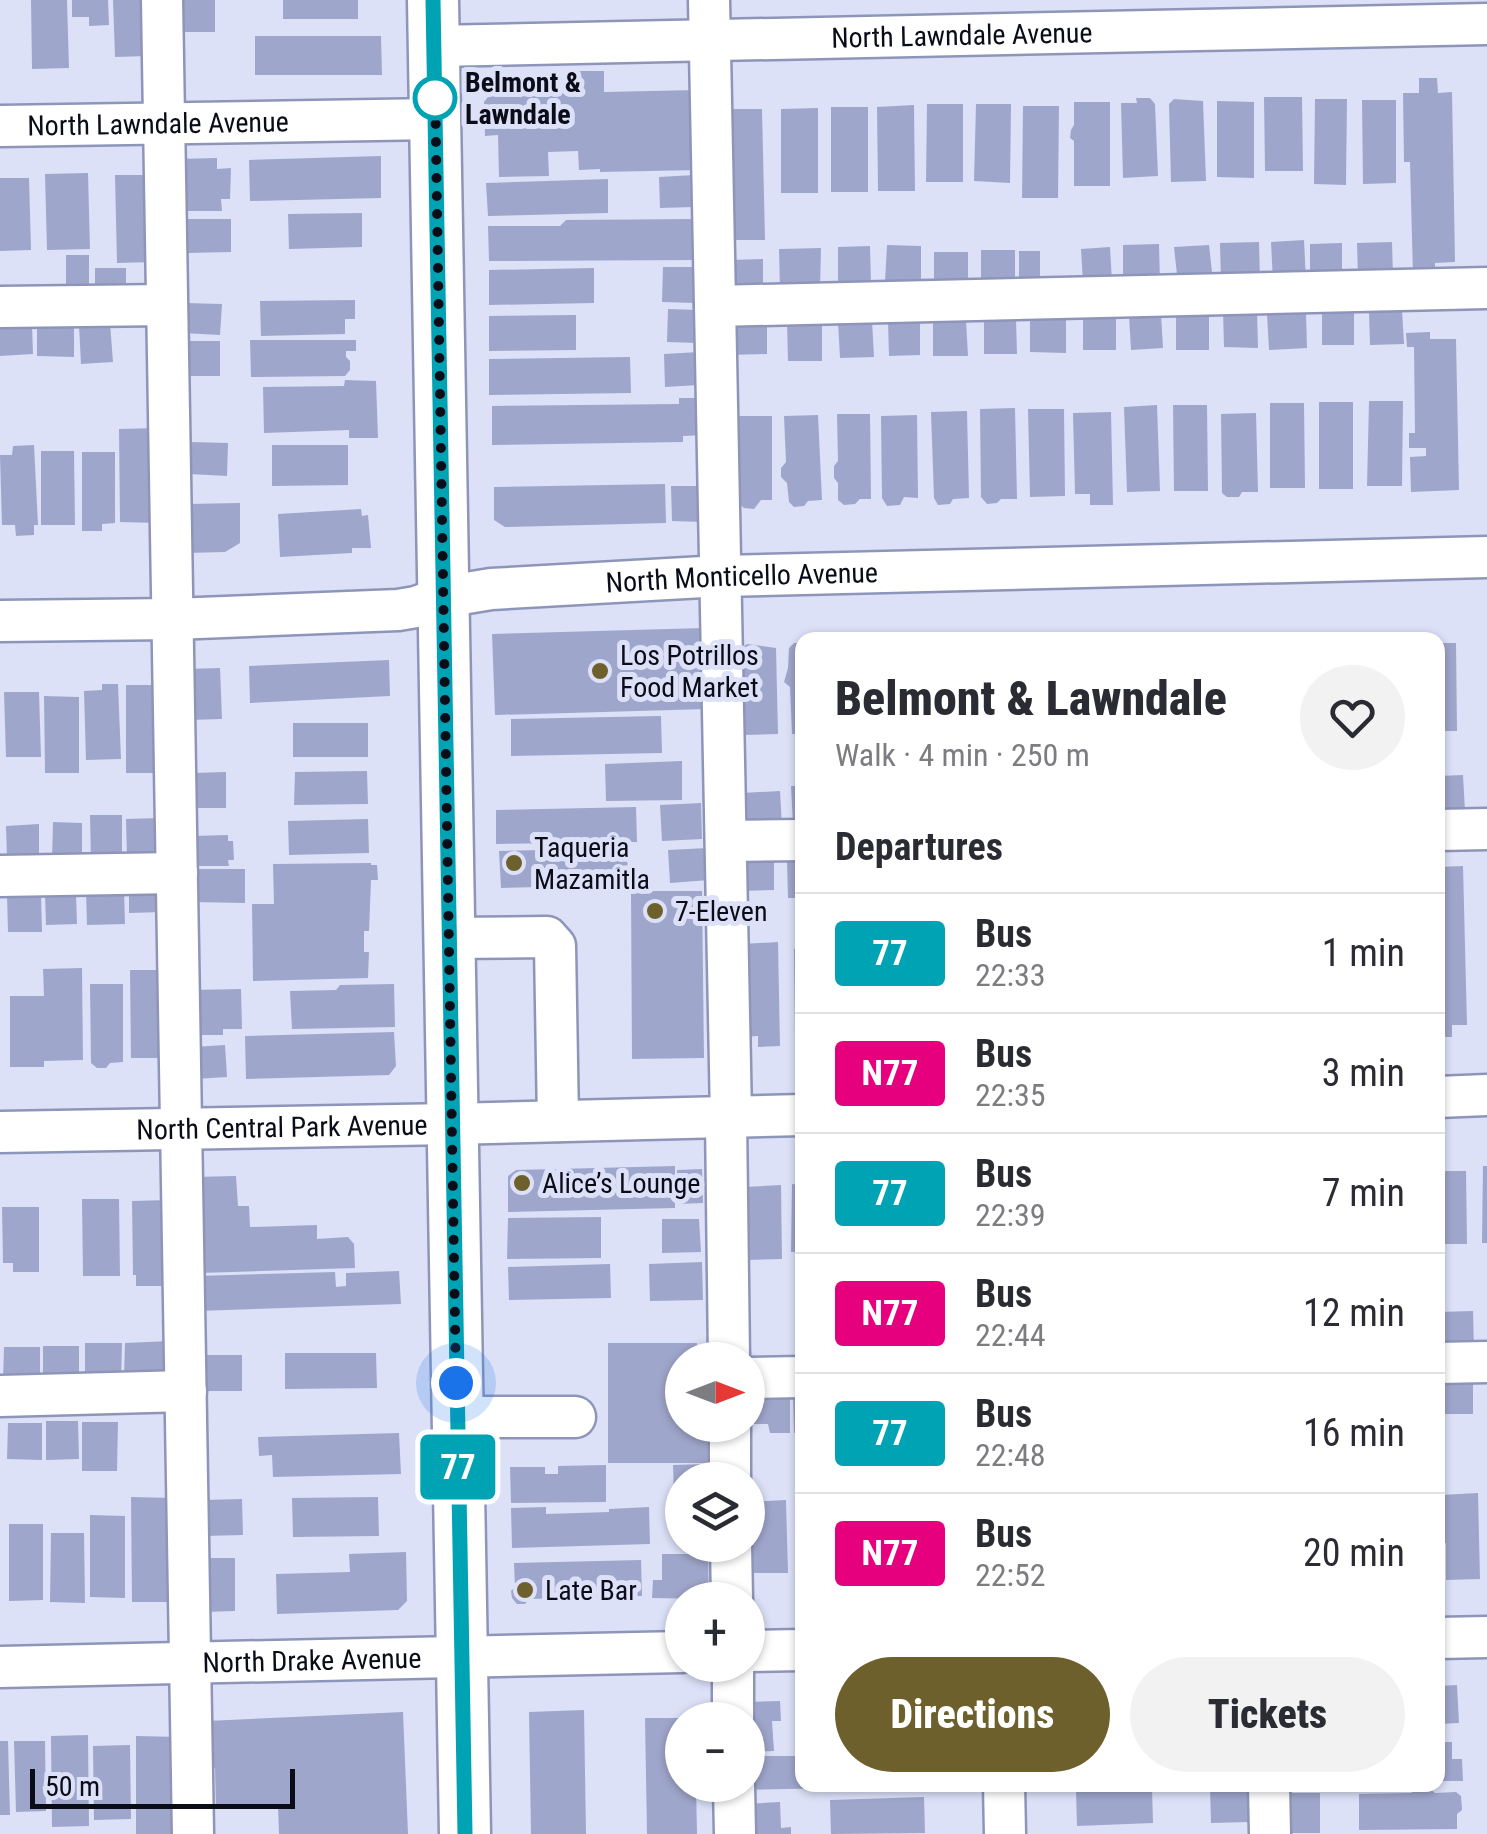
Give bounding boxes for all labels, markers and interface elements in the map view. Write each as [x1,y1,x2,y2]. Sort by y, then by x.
street label: North Lawndale Avenue [831,16,1093,55]
place label: Belmont & Lawndale [465,66,581,131]
marker: Belmont & Lawndale [414,77,456,119]
street label: North Lawndale Avenue [27,105,289,143]
street label: North Monticello Avenue [605,556,878,599]
place label: Los Potrillos Food Market [620,639,759,704]
marker: Los Potrillos Food Market [589,660,611,682]
button: heart [1300,665,1405,770]
text: Belmont & Lawndale [835,670,1227,727]
text: Walk · 4 min · 250 m [835,736,1090,774]
text: Departures [835,825,1003,869]
place label: Taqueria Mazamitla [534,831,650,896]
marker: Taqueria Mazamitla [503,852,525,874]
place label: 7-Eleven [675,895,768,928]
marker: 7-Eleven [644,900,666,922]
text: Bus [975,912,1032,956]
text: 1 min [1322,931,1405,975]
text: 77 [872,933,908,974]
text: 22:33 [975,956,1046,994]
text: Bus [975,1032,1032,1076]
text: 3 min [1322,1051,1405,1095]
text: N77 [862,1053,918,1094]
text: 22:35 [975,1076,1046,1114]
street label: North Central Park Avenue [136,1108,428,1147]
text: Bus [975,1152,1032,1196]
place label: Alice’s Lounge [542,1167,700,1200]
text: 7 min [1322,1171,1405,1215]
marker: Alice’s Lounge [511,1172,533,1194]
text: 77 [872,1173,908,1214]
text: 22:39 [975,1196,1046,1234]
text: Bus [975,1272,1032,1316]
text: 12 min [1303,1291,1405,1335]
text: N77 [862,1293,918,1334]
text: 22:44 [975,1316,1046,1354]
north arrow [665,1342,765,1442]
map controls [665,1342,765,1802]
your location [431,1358,481,1408]
text: Bus [975,1392,1032,1436]
text: 16 min [1303,1411,1405,1455]
text: 77 [872,1413,908,1454]
line badge: 77 [413,1434,503,1500]
text: 22:48 [975,1436,1046,1474]
text: 77 [440,1447,476,1488]
button: layers [665,1462,765,1562]
text: Bus [975,1512,1032,1556]
text: 20 min [1303,1531,1405,1575]
text: N77 [862,1533,918,1574]
text: 22:52 [975,1556,1046,1594]
place label: Late Bar [545,1574,637,1607]
marker: Late Bar [514,1579,536,1601]
button: + [665,1582,765,1682]
street label: North Drake Avenue [202,1642,422,1680]
button: Directions [835,1657,1110,1772]
button: Tickets [1130,1657,1405,1772]
button: − [665,1702,765,1802]
scale bar [30,1764,295,1808]
text: 50 m [45,1770,100,1803]

